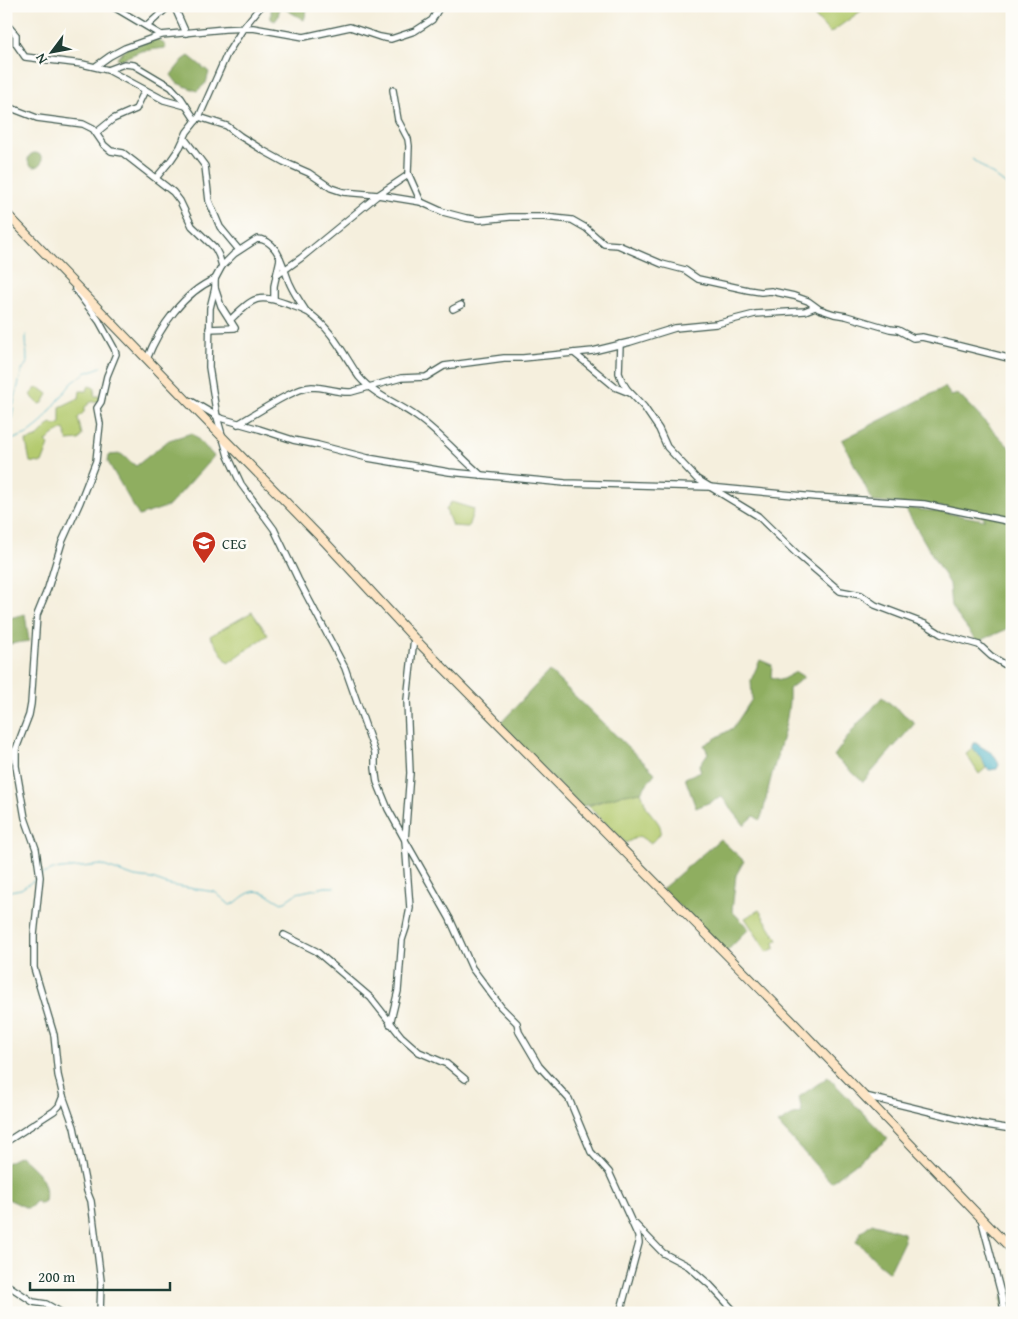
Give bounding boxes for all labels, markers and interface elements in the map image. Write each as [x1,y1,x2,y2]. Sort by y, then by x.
north arrow [28,28,78,78]
text: N [30,49,52,68]
school or university icon: CEG [191,530,217,564]
place label: CEG [222,533,247,554]
scale bar [30,1259,170,1291]
text: 200 m [38,1266,76,1287]

